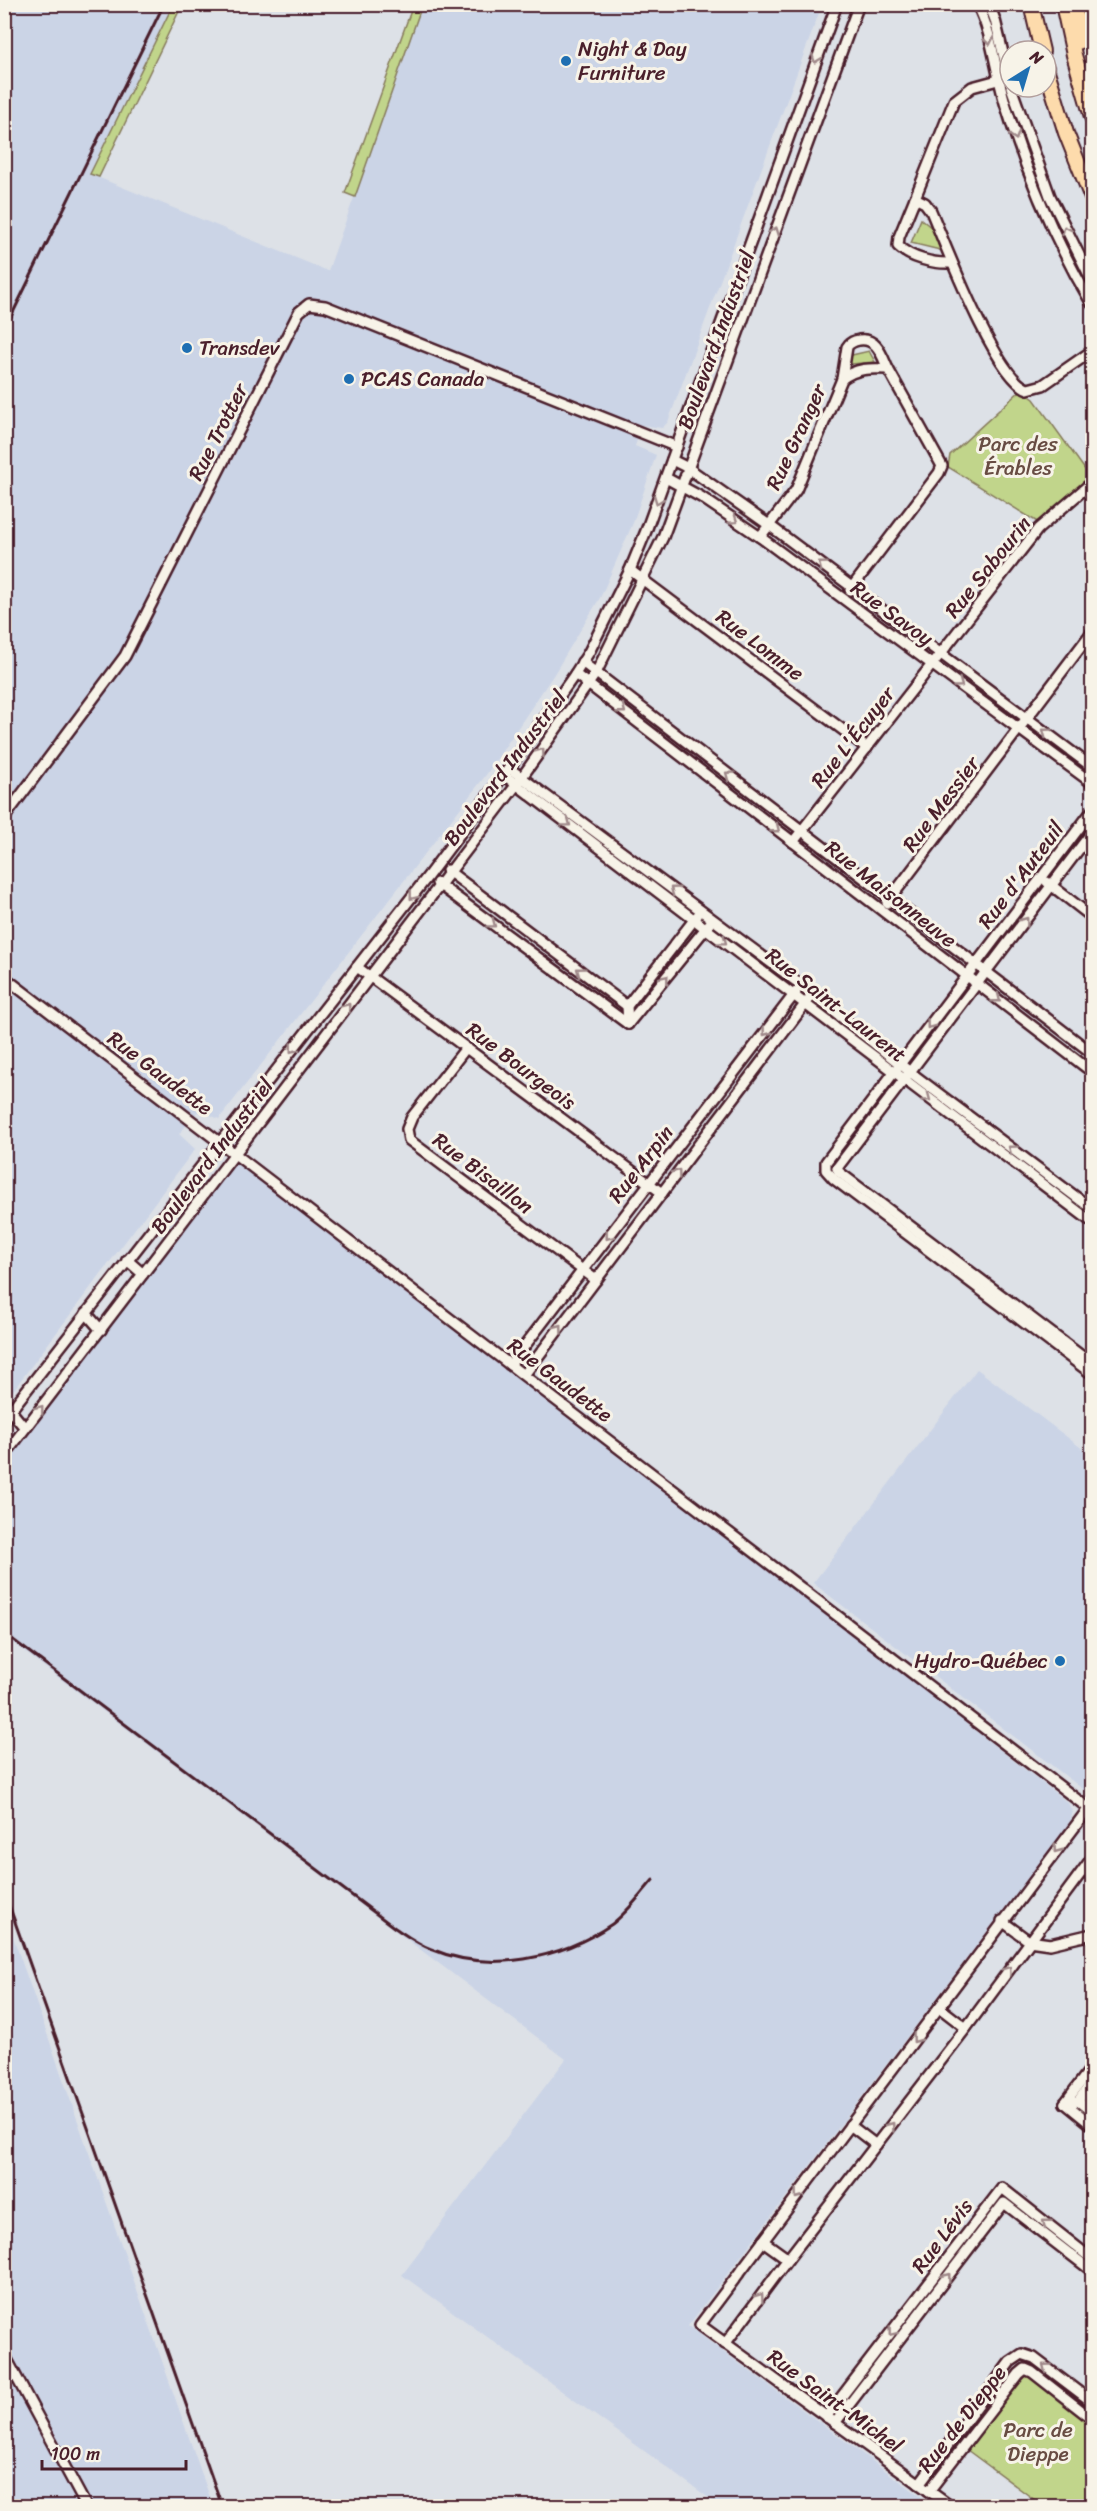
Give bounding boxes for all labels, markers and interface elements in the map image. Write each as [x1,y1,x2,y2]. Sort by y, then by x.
place label: Night & Day Furniture [578,30,687,92]
one-way arrow [982,36,995,46]
north arrow [998,39,1058,99]
text: N [1023,42,1051,73]
one-way arrow [811,53,823,64]
marker: Night & Day Furniture [559,54,573,68]
one-way arrow [1008,130,1020,141]
one-way arrow [1061,225,1073,236]
one-way arrow [767,226,780,237]
street label: Boulevard Industriel [666,244,766,435]
place label: Transdev [199,329,281,367]
marker: Transdev [180,341,194,355]
place label: PCAS Canada [361,360,485,398]
marker: PCAS Canada [342,372,356,386]
street label: Rue Trotter [177,375,259,488]
street label: Rue Granger [755,376,838,497]
park label: Parc des Érables [978,425,1058,487]
one-way arrow [652,494,665,505]
street label: Rue Sabourin [934,507,1042,627]
one-way arrow [727,513,738,524]
one-way arrow [818,561,829,572]
street label: Rue Savoy [842,570,942,656]
street label: Rue Lomme [707,599,813,691]
street label: Rue L'Écuyer [801,676,906,797]
one-way arrow [952,677,963,688]
street label: Boulevard Industriel [433,681,577,855]
one-way arrow [615,703,626,714]
one-way arrow [1041,729,1052,740]
street label: Rue Messier [892,746,991,861]
one-way arrow [534,747,545,758]
one-way arrow [725,771,736,782]
street label: Rue d'Auteuil [968,812,1075,937]
one-way arrow [561,815,572,826]
one-way arrow [770,821,781,832]
street label: Rue Maisonneuve [816,830,966,958]
one-way arrow [670,886,681,897]
one-way arrow [410,889,421,900]
one-way arrow [486,916,497,927]
one-way arrow [1018,916,1029,927]
one-way arrow [716,933,727,944]
street label: Rue Saint-Laurent [757,937,915,1073]
one-way arrow [576,967,587,978]
one-way arrow [657,974,668,985]
one-way arrow [991,991,1002,1002]
one-way arrow [340,1003,351,1014]
street label: Rue Bourgeois [458,1012,585,1121]
one-way arrow [927,1018,938,1029]
street label: Rue Gaudette [99,1020,221,1126]
one-way arrow [762,1025,773,1036]
one-way arrow [289,1042,300,1053]
street label: Boulevard Industriel [140,1069,284,1243]
one-way arrow [921,1090,932,1101]
street label: Rue Arpin [598,1116,684,1212]
street label: Rue Bisaillon [424,1122,542,1224]
one-way arrow [1008,1145,1019,1156]
one-way arrow [670,1169,681,1180]
one-way arrow [605,1230,616,1241]
one-way arrow [552,1324,563,1335]
street label: Rue Gaudette [499,1327,621,1433]
one-way arrow [32,1405,43,1416]
place label: Hydro-Québec [914,1642,1048,1680]
marker: Hydro-Québec [1053,1654,1067,1668]
one-way arrow [1053,1843,1064,1854]
one-way arrow [1001,1965,1012,1976]
one-way arrow [912,2033,923,2044]
one-way arrow [884,2121,895,2132]
one-way arrow [794,2188,805,2199]
street label: Rue Lévis [901,2190,983,2282]
one-way arrow [1042,2219,1053,2230]
one-way arrow [940,2272,951,2283]
one-way arrow [753,2293,764,2304]
one-way arrow [888,2325,899,2336]
street label: Rue Saint-Michel [759,2338,912,2464]
street label: Rue de Dieppe [908,2357,1016,2481]
one-way arrow [1041,2363,1052,2374]
park label: Parc de Dieppe [1003,2411,1073,2473]
scale bar [42,2433,186,2471]
text: 100 m [51,2438,100,2470]

